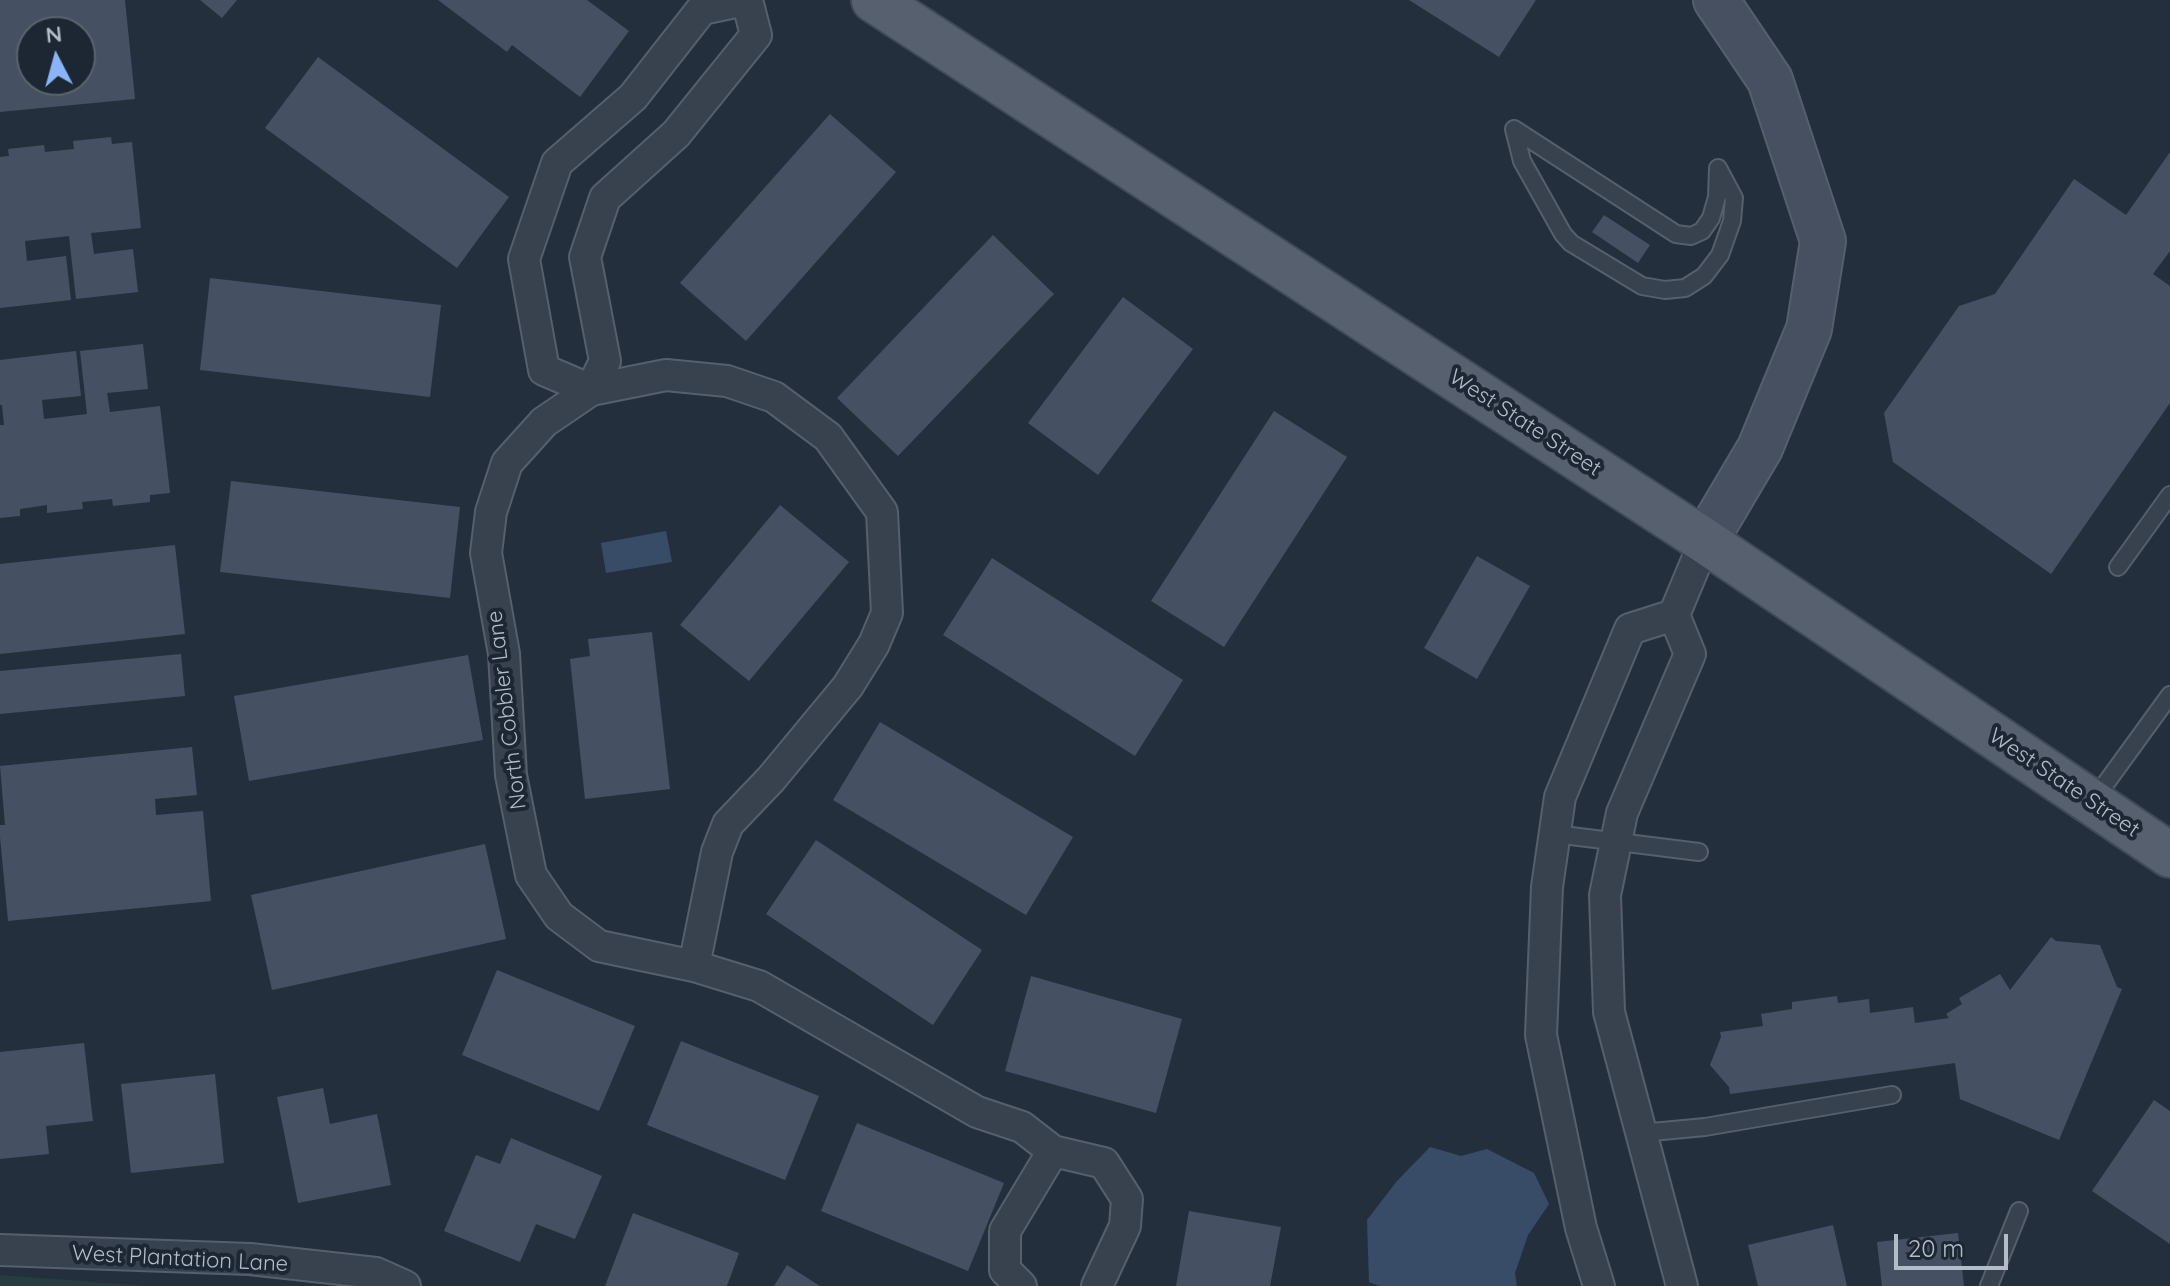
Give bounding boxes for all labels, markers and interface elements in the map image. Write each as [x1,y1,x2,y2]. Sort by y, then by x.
north arrow [16,16,96,96]
text: N [44,19,63,49]
street label: West State Street [1444,364,1606,482]
street label: North Cobbler Lane [482,609,532,811]
street label: West State Street [1984,723,2144,843]
scale bar [1898,1218,2012,1268]
text: 20 m [1908,1233,1964,1263]
street label: West Plantation Lane [71,1240,289,1278]

